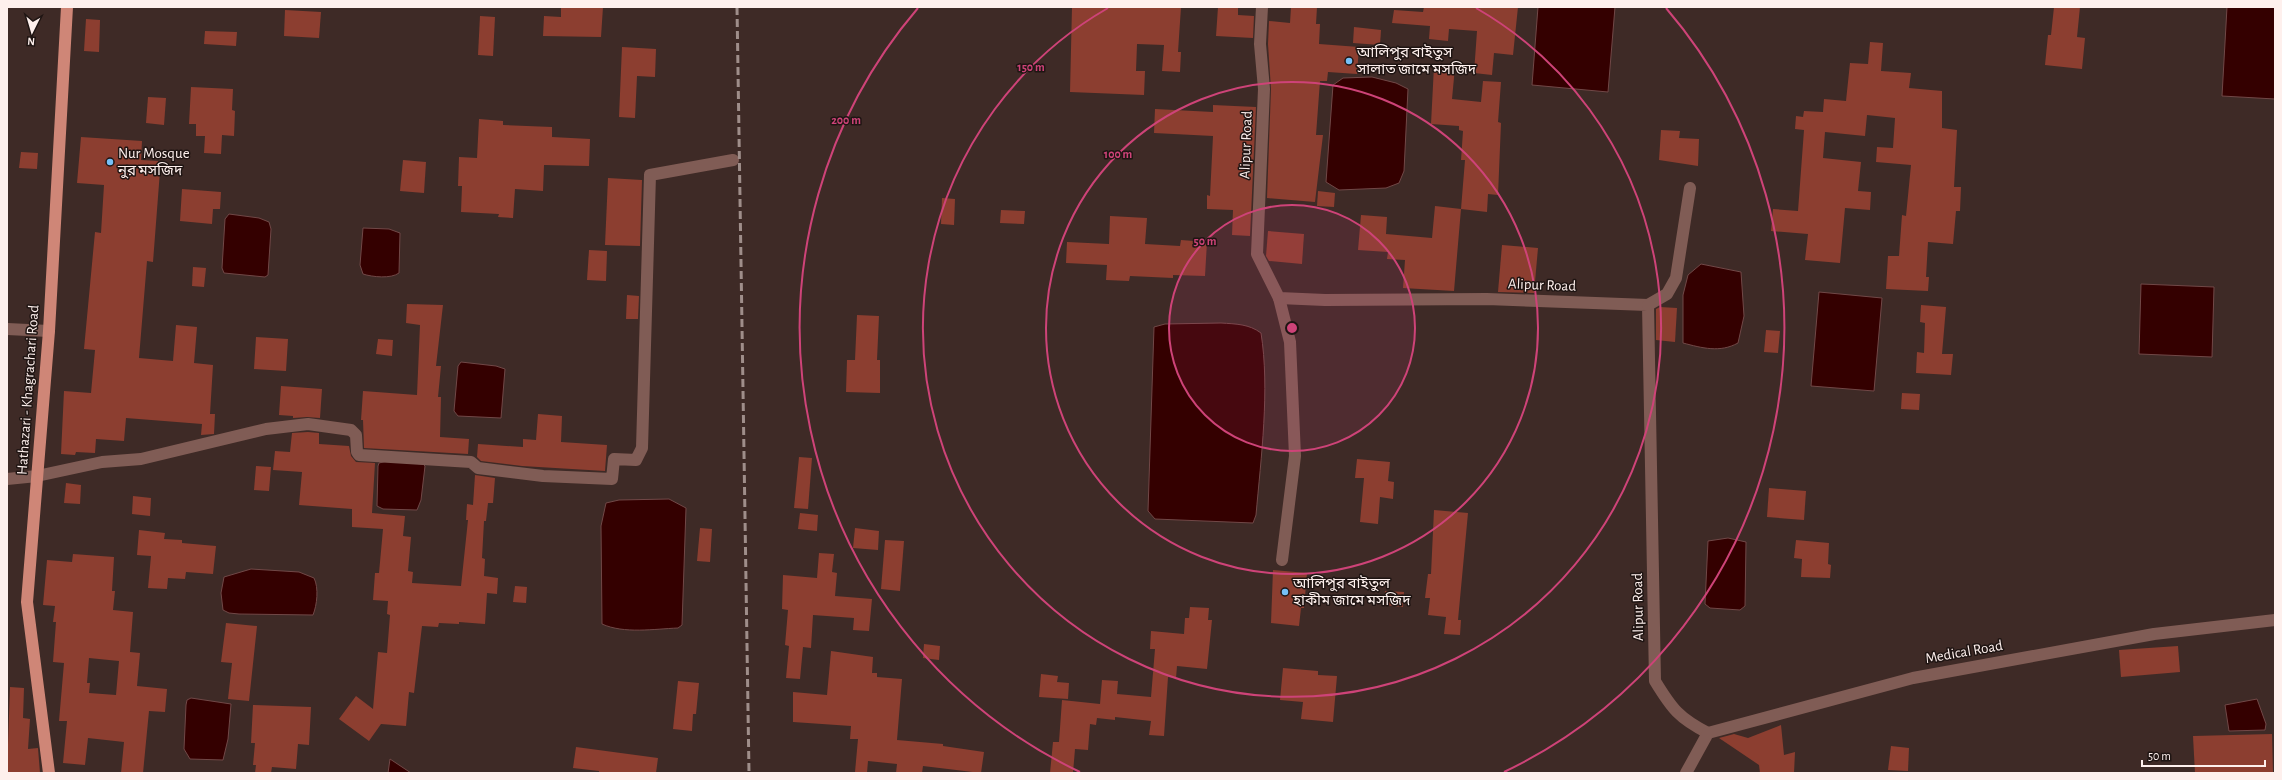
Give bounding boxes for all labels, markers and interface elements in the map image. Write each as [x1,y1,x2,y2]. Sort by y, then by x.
north arrow [12,12,52,52]
text: N [27,36,35,47]
place label: আলিপুর বাইতুস সালাত জামে মসজিদ [1356,44,1477,77]
marker: আলিপুর বাইতুস সালাত জামে মসজিদ [1344,56,1354,66]
text: 150 m [1017,61,1045,73]
street label: Alipur Road [1237,110,1255,179]
text: 200 m [831,114,861,126]
place label: Nur Mosque নুর মসজিদ [117,146,190,179]
text: 100 m [1104,148,1132,160]
marker: Nur Mosque নুর মসজিদ [105,157,115,167]
text: 50 m [1194,235,1217,247]
street label: Alipur Road [1508,276,1577,294]
street label: Hathazari - Khagrachari Road [15,304,41,476]
centre of rings [1285,321,1299,335]
street label: Alipur Road [1630,572,1646,641]
place label: আলিপুর বাইতুল হাকীম জামে মসজিদ [1292,575,1411,608]
marker: আলিপুর বাইতুল হাকীম জামে মসজিদ [1280,587,1290,597]
street label: Medical Road [1924,638,2004,666]
scale bar [2142,742,2265,768]
text: 50 m [2148,750,2171,762]

